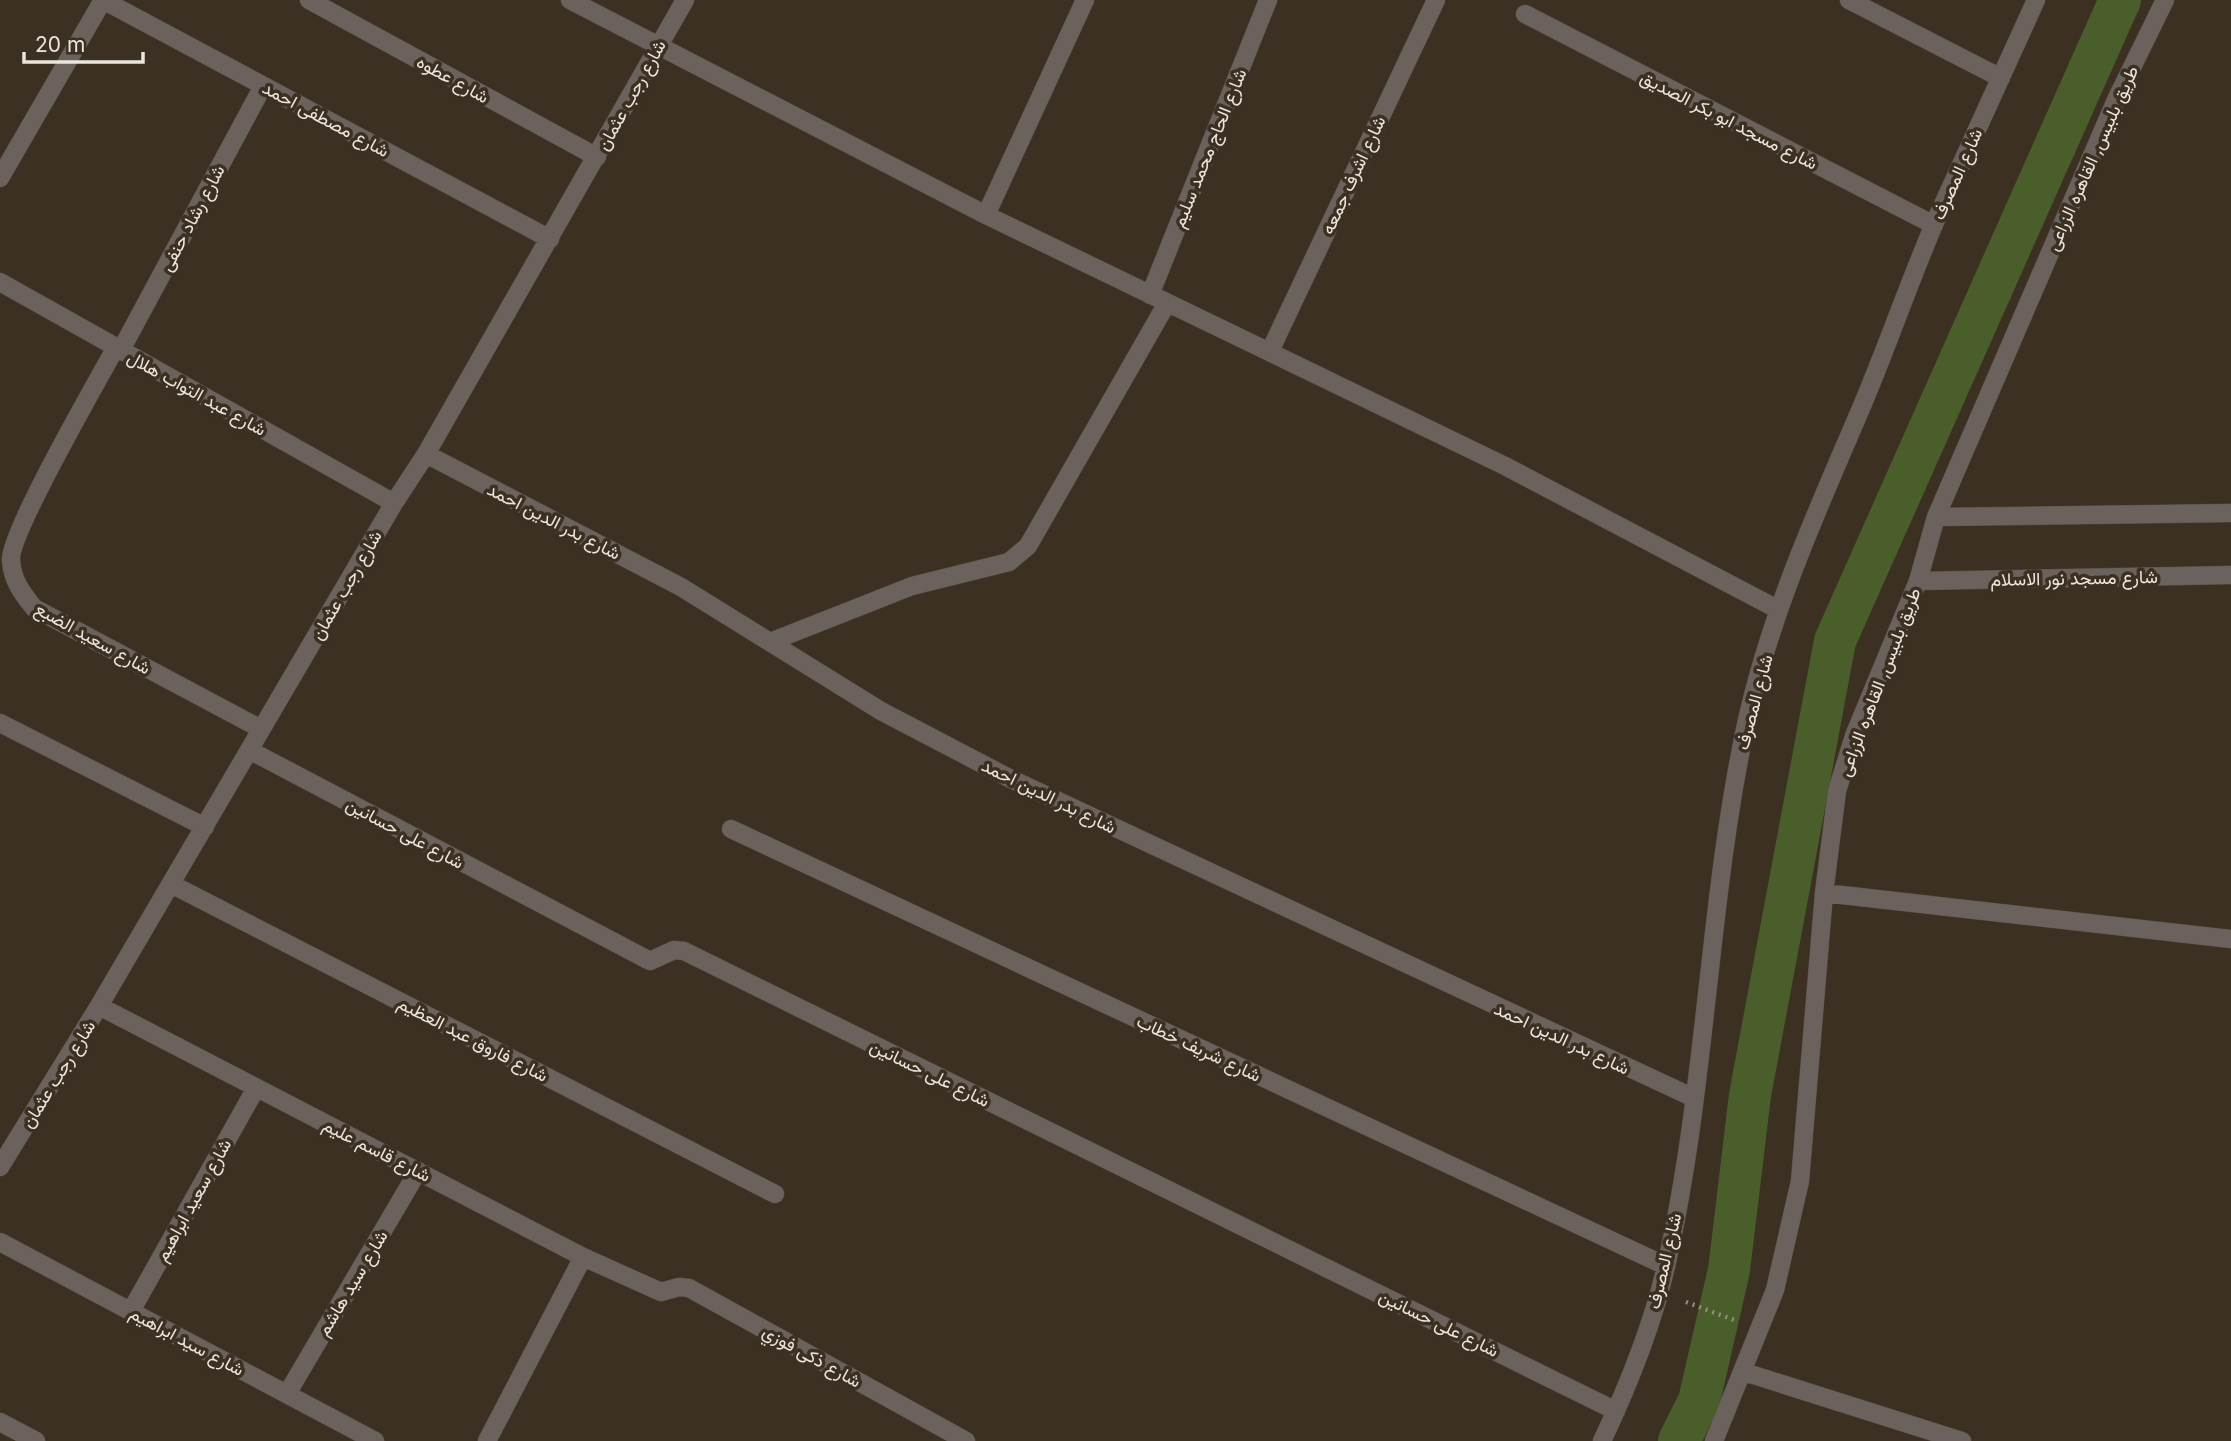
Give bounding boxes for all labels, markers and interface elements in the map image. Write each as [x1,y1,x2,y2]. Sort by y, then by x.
scale bar [24,21,144,65]
text: 20 m [35,32,85,57]
street label: شارع رجب عثمان [592,36,672,155]
street label: شارع عطوه [412,51,493,109]
street label: طريق بلبيس, القاهره الزراعى [2042,62,2143,254]
street label: شارع الحاج محمد سليم [1168,66,1252,231]
street label: شارع مسجد ابو بكر الصديق [1636,66,1821,176]
street label: شارع مصطفى احمد [258,77,393,163]
street label: شارع اشرف جمعه [1316,113,1391,238]
street label: شارع المصرف [1928,125,1988,224]
street label: شارع رشاد حنفى [155,161,231,276]
street label: شارع عبد التواب هلال [123,346,270,442]
street label: شارع بدر الدين احمد [483,478,624,565]
street label: شارع رجب عثمان [306,527,388,644]
street label: شارع مسجد نور الاسلام [1990,566,2158,592]
street label: طريق بلبيس, القاهره الزراعى [1833,585,1926,780]
street label: شارع سعيد الضبع [31,598,154,680]
street label: شارع المصرف [1731,652,1779,752]
street label: شارع بدر الدين احمد [978,754,1120,839]
street label: شارع على حسانين [342,793,467,875]
street label: شارع فاروق عبد العظيم [394,992,552,1088]
street label: شارع بدر الدين احمد [1490,997,1633,1080]
street label: شارع شريف خطاب [1133,1010,1264,1088]
street label: شارع رجب عثمان [17,1016,101,1133]
street label: شارع على حسانين [866,1035,993,1113]
street label: شارع قاسم عليم [319,1114,434,1188]
street label: شارع سعيد ابراهيم [151,1135,237,1266]
street label: شارع المصرف [1643,1211,1687,1311]
street label: شارع سيد هاشم [312,1226,393,1341]
street label: شارع على حسانين [1375,1285,1502,1363]
street label: شارع سيد ابراهيم [125,1302,248,1382]
street label: شارع ذكى فوزي [757,1320,865,1396]

